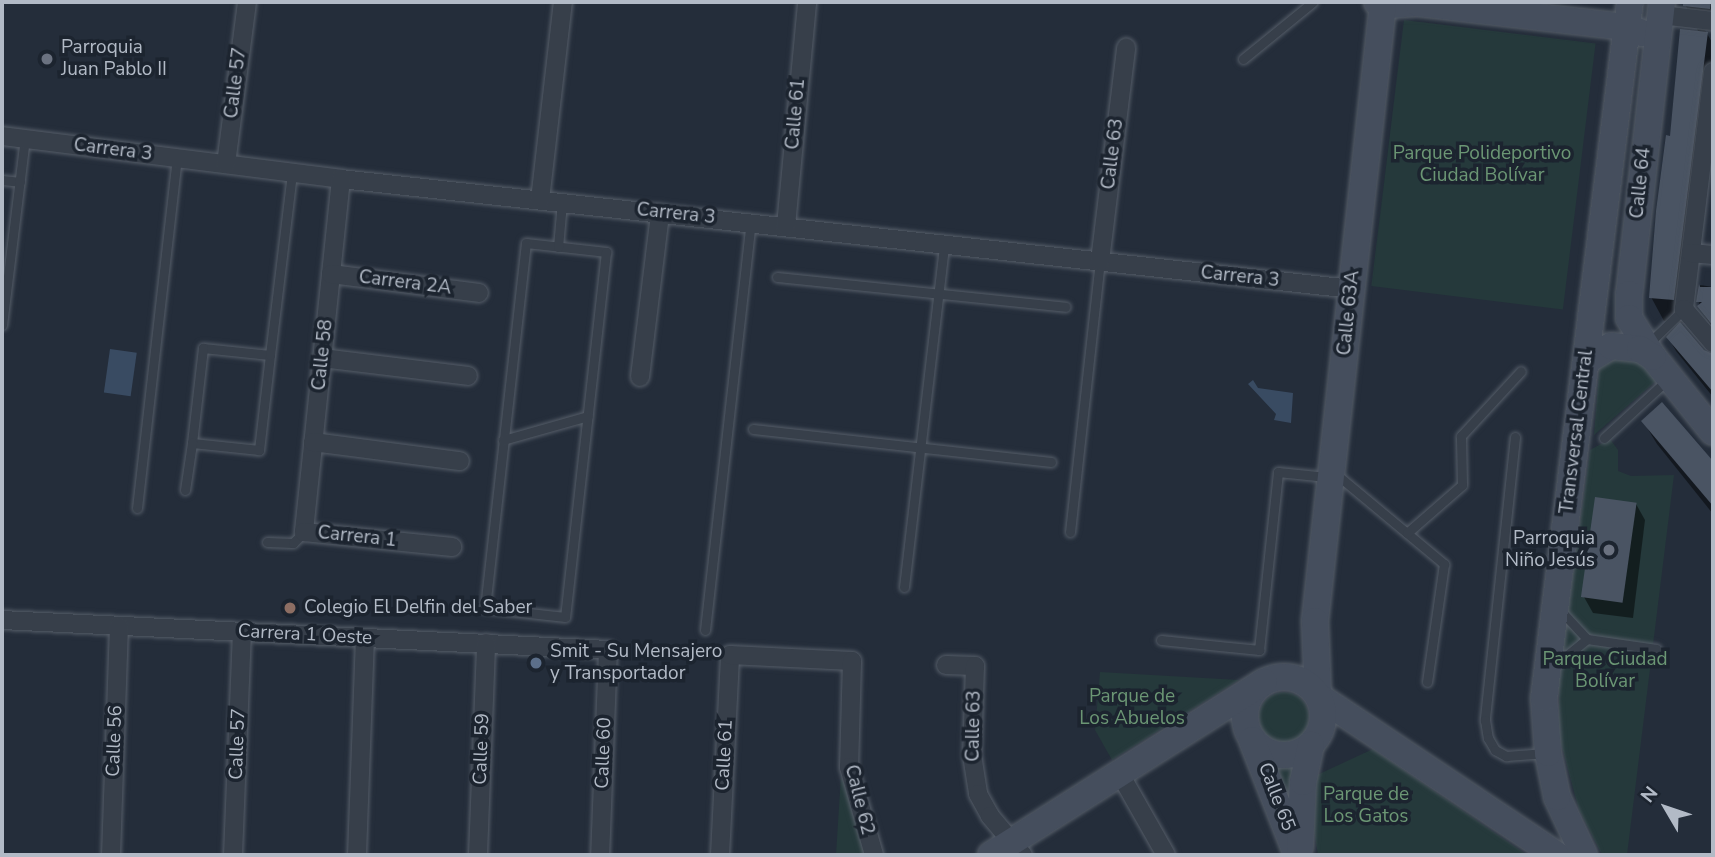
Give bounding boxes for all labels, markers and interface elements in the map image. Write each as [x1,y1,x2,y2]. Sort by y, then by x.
place label: Parroquia Juan Pablo II [61,37,167,81]
street label: Calle 57 [220,46,252,120]
marker: Parroquia Juan Pablo II [39,51,55,67]
street label: Calle 61 [782,77,810,151]
street label: Calle 63 [1097,117,1129,191]
street label: Carrera 3 [72,134,154,166]
park label: Parque Polideportivo Ciudad Bolívar [1393,143,1571,187]
street label: Calle 64 [1626,146,1656,220]
street label: Carrera 3 [635,199,717,229]
street label: Carrera 3 [1199,262,1281,292]
street label: Carrera 2A [357,266,453,300]
street label: Calle 63A [1333,269,1365,357]
street label: Calle 58 [308,318,338,392]
street label: Transversal Central [1556,349,1598,515]
street label: Carrera 1 [316,522,398,552]
place label: Parroquia Niño Jesús [1505,528,1595,572]
marker: Parroquia Niño Jesús [1601,542,1617,558]
place label: Colegio El Delfin del Saber [304,597,532,619]
marker: Colegio El Delfin del Saber [282,600,298,616]
street label: Carrera 1 Oeste [237,620,373,650]
place label: Smit - Su Mensajero y Transportador [550,641,722,685]
park label: Parque Ciudad Bolívar [1542,649,1668,693]
marker: Smit - Su Mensajero y Transportador [528,655,544,671]
park label: Parque de Los Abuelos [1079,686,1185,730]
street label: Calle 63 [962,690,986,762]
street label: Calle 56 [102,705,128,777]
street label: Calle 57 [225,708,251,780]
street label: Calle 59 [469,713,495,785]
street label: Calle 60 [591,717,617,789]
street label: Calle 61 [712,719,738,791]
street label: Calle 65 [1253,760,1299,834]
street label: Calle 62 [839,763,879,837]
north arrow [1631,773,1701,843]
text: N [1635,781,1664,808]
park label: Parque de Los Gatos [1323,784,1409,828]

